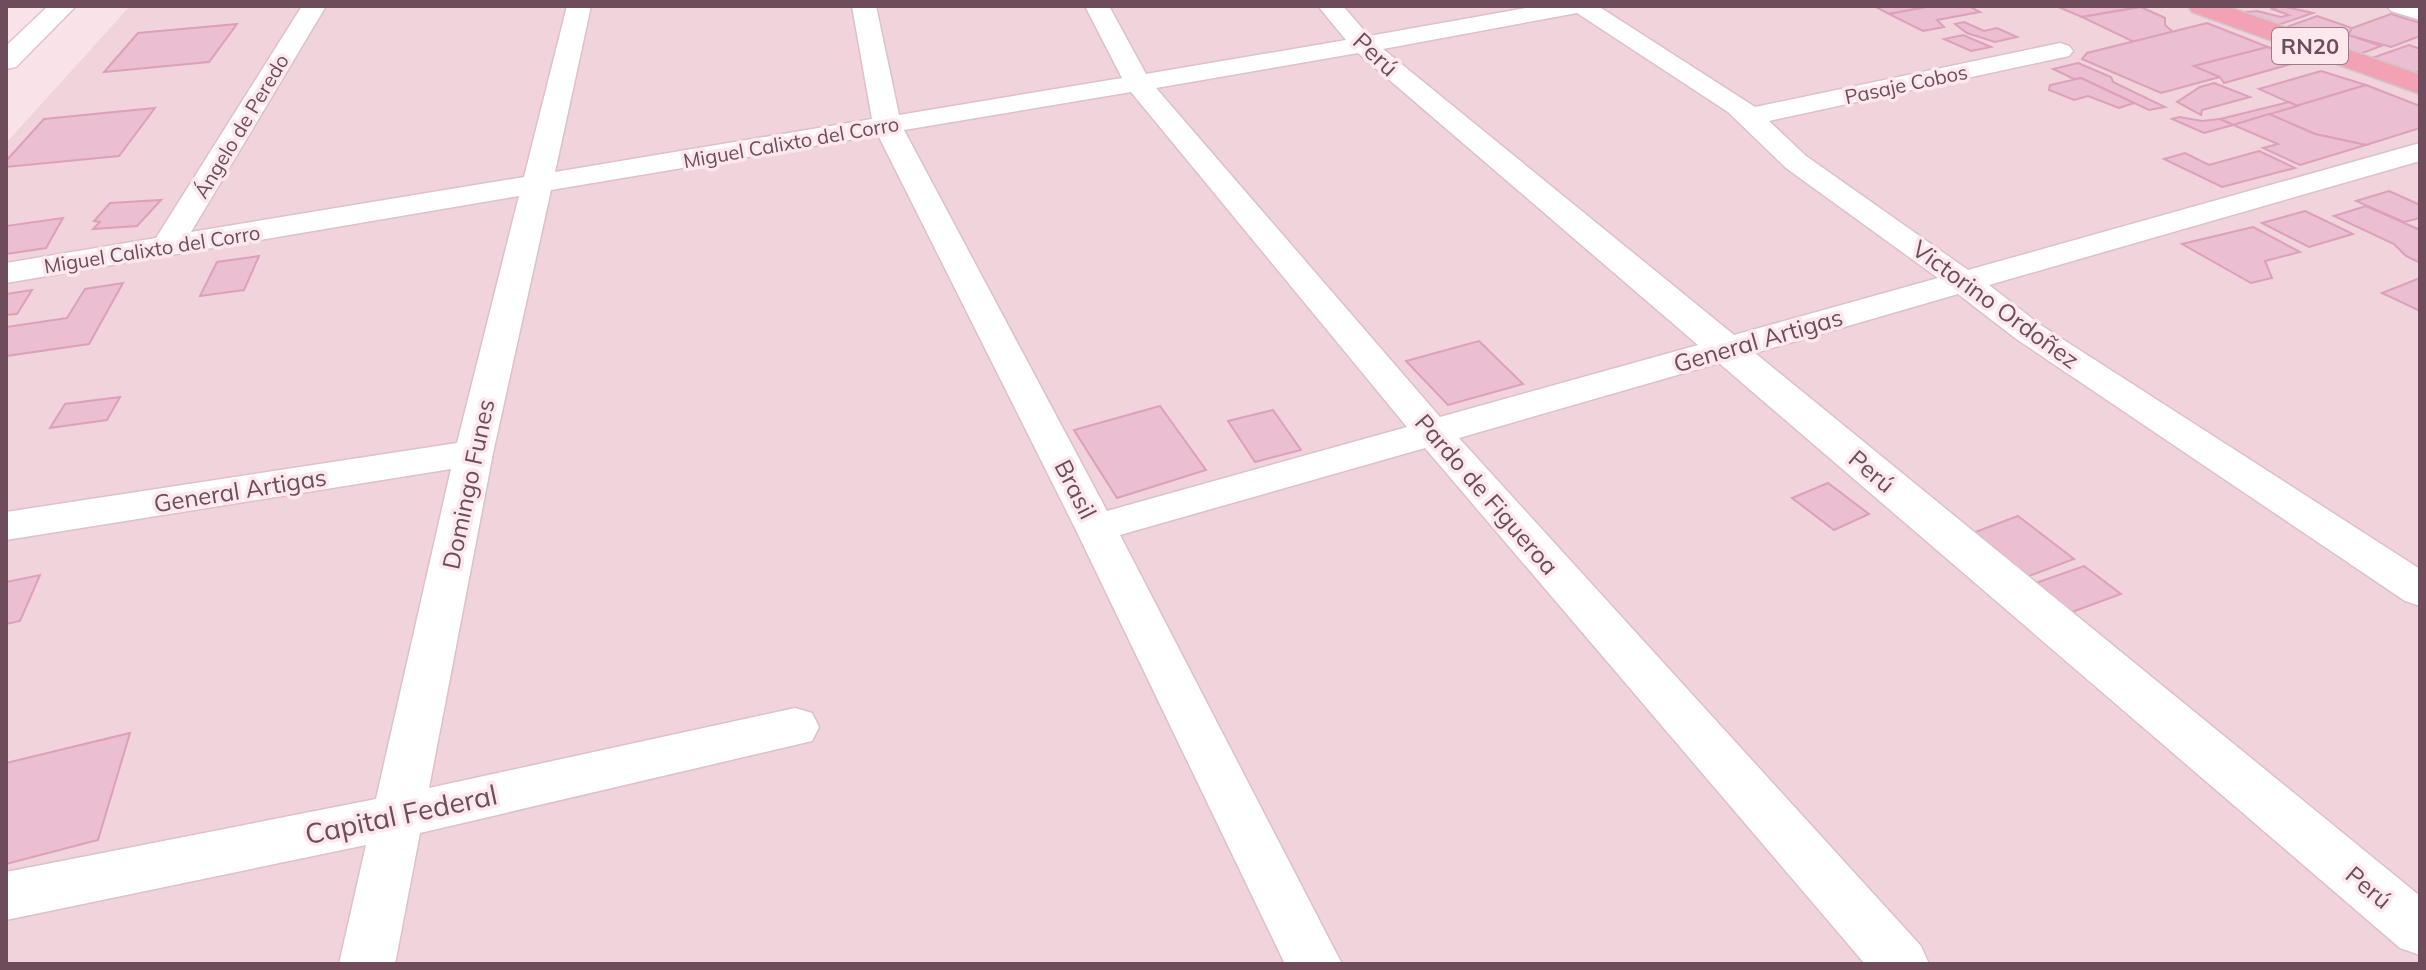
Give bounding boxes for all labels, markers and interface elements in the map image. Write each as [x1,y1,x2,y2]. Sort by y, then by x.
street label: Perú [1347,26,1405,82]
road number: RN20 [2272,28,2348,64]
street label: Ángelo de Peredo [188,49,294,203]
street label: Pasaje Cobos [1842,59,1970,109]
street label: Miguel Calixto del Corro [681,111,901,173]
street label: Miguel Calixto del Corro [42,220,262,278]
street label: Victorino Ordoñez [1906,233,2086,375]
street label: General Artigas [1670,302,1846,378]
street label: Domingo Funes [435,396,501,572]
street label: Pardo de Figueroa [1409,407,1565,581]
street label: Perú [1843,443,1901,499]
street label: Brasil [1048,454,1104,524]
street label: General Artigas [151,462,329,518]
street label: Capital Federal [302,777,500,851]
street label: Perú [2340,859,2398,915]

